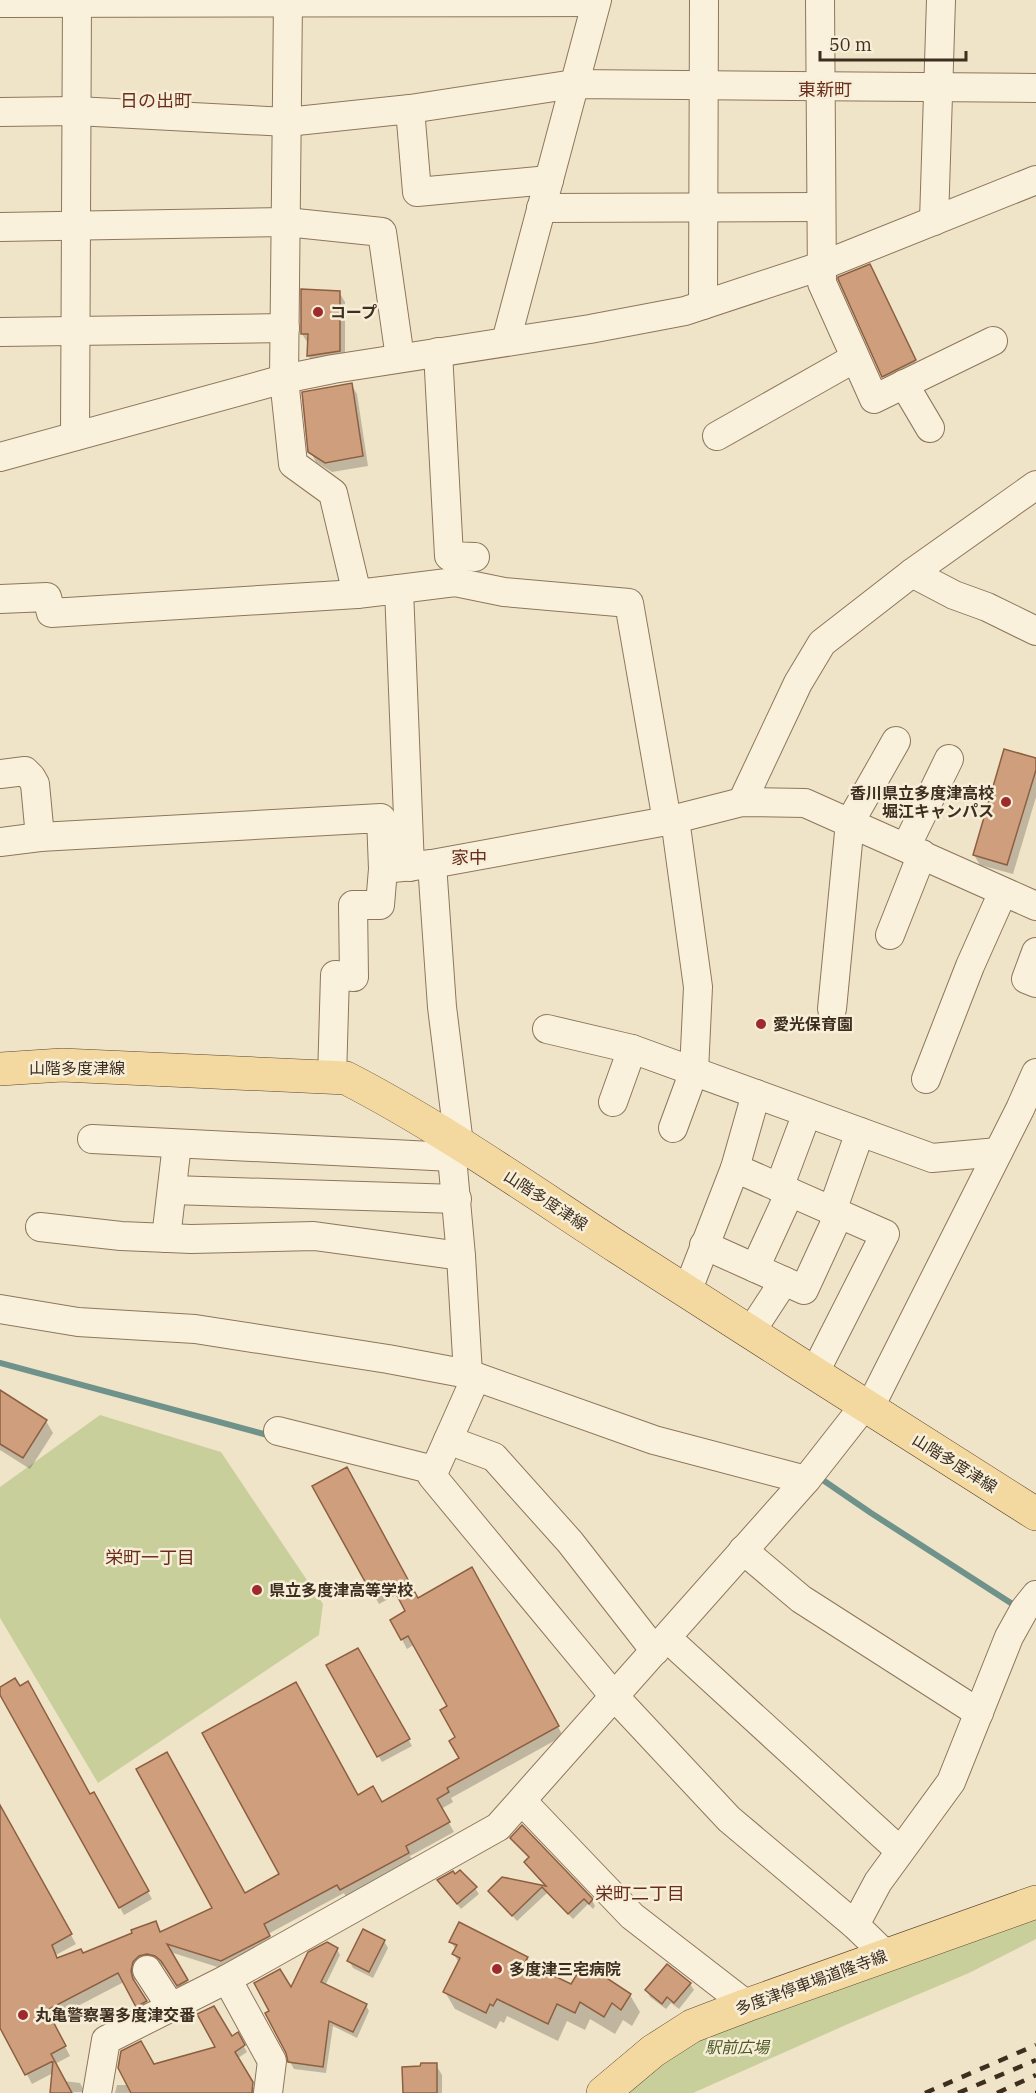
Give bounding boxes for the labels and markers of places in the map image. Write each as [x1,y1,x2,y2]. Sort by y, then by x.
place label: コープ [330,302,377,322]
marker: コープ [311,305,325,319]
place label: 香川県立多度津高校 堀江キャンパス [850,783,994,821]
marker: 香川県立多度津高校 堀江キャンパス [999,795,1013,809]
place label: 愛光保育園 [773,1014,853,1034]
marker: 愛光保育園 [754,1017,768,1031]
place label: 県立多度津高等学校 [269,1580,413,1600]
marker: 県立多度津高等学校 [250,1583,264,1597]
place label: 多度津三宅病院 [509,1959,621,1979]
marker: 多度津三宅病院 [490,1962,504,1976]
place label: 丸亀警察署多度津交番 [35,2005,195,2025]
marker: 丸亀警察署多度津交番 [16,2008,30,2022]

